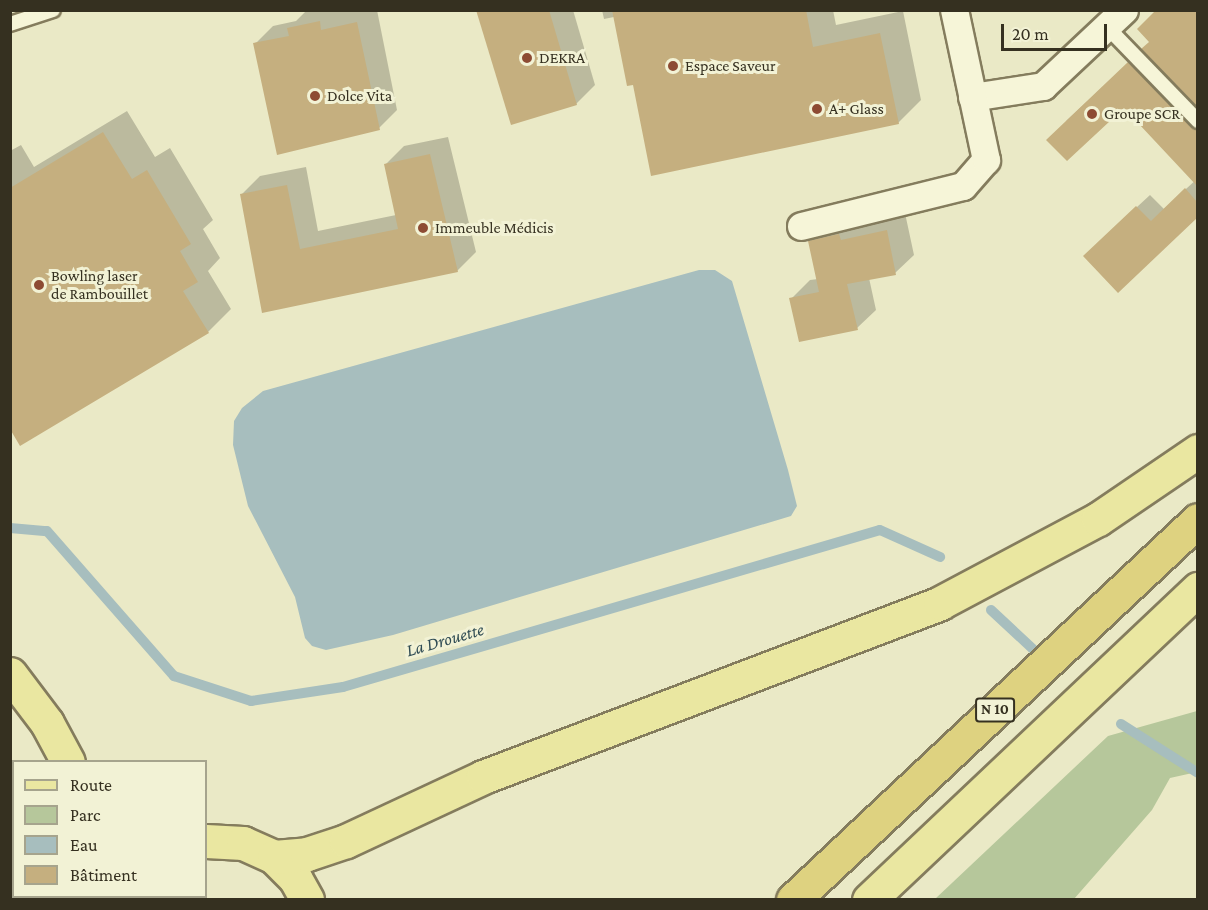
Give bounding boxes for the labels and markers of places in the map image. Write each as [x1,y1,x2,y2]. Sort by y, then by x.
place label: DEKRA [539,48,585,68]
marker: DEKRA [520,51,534,65]
place label: Espace Saveur [685,56,776,76]
marker: Espace Saveur [666,59,680,73]
place label: Dolce Vita [327,86,392,106]
marker: Dolce Vita [308,89,322,103]
place label: A+ Glass [829,99,884,119]
marker: A+ Glass [810,102,824,116]
place label: Groupe SCR [1104,104,1180,124]
marker: Groupe SCR [1085,107,1099,121]
place label: Immeuble Médicis [435,218,554,238]
marker: Immeuble Médicis [416,221,430,235]
place label: Bowling laser de Rambouillet [51,266,148,304]
marker: Bowling laser de Rambouillet [32,278,46,292]

